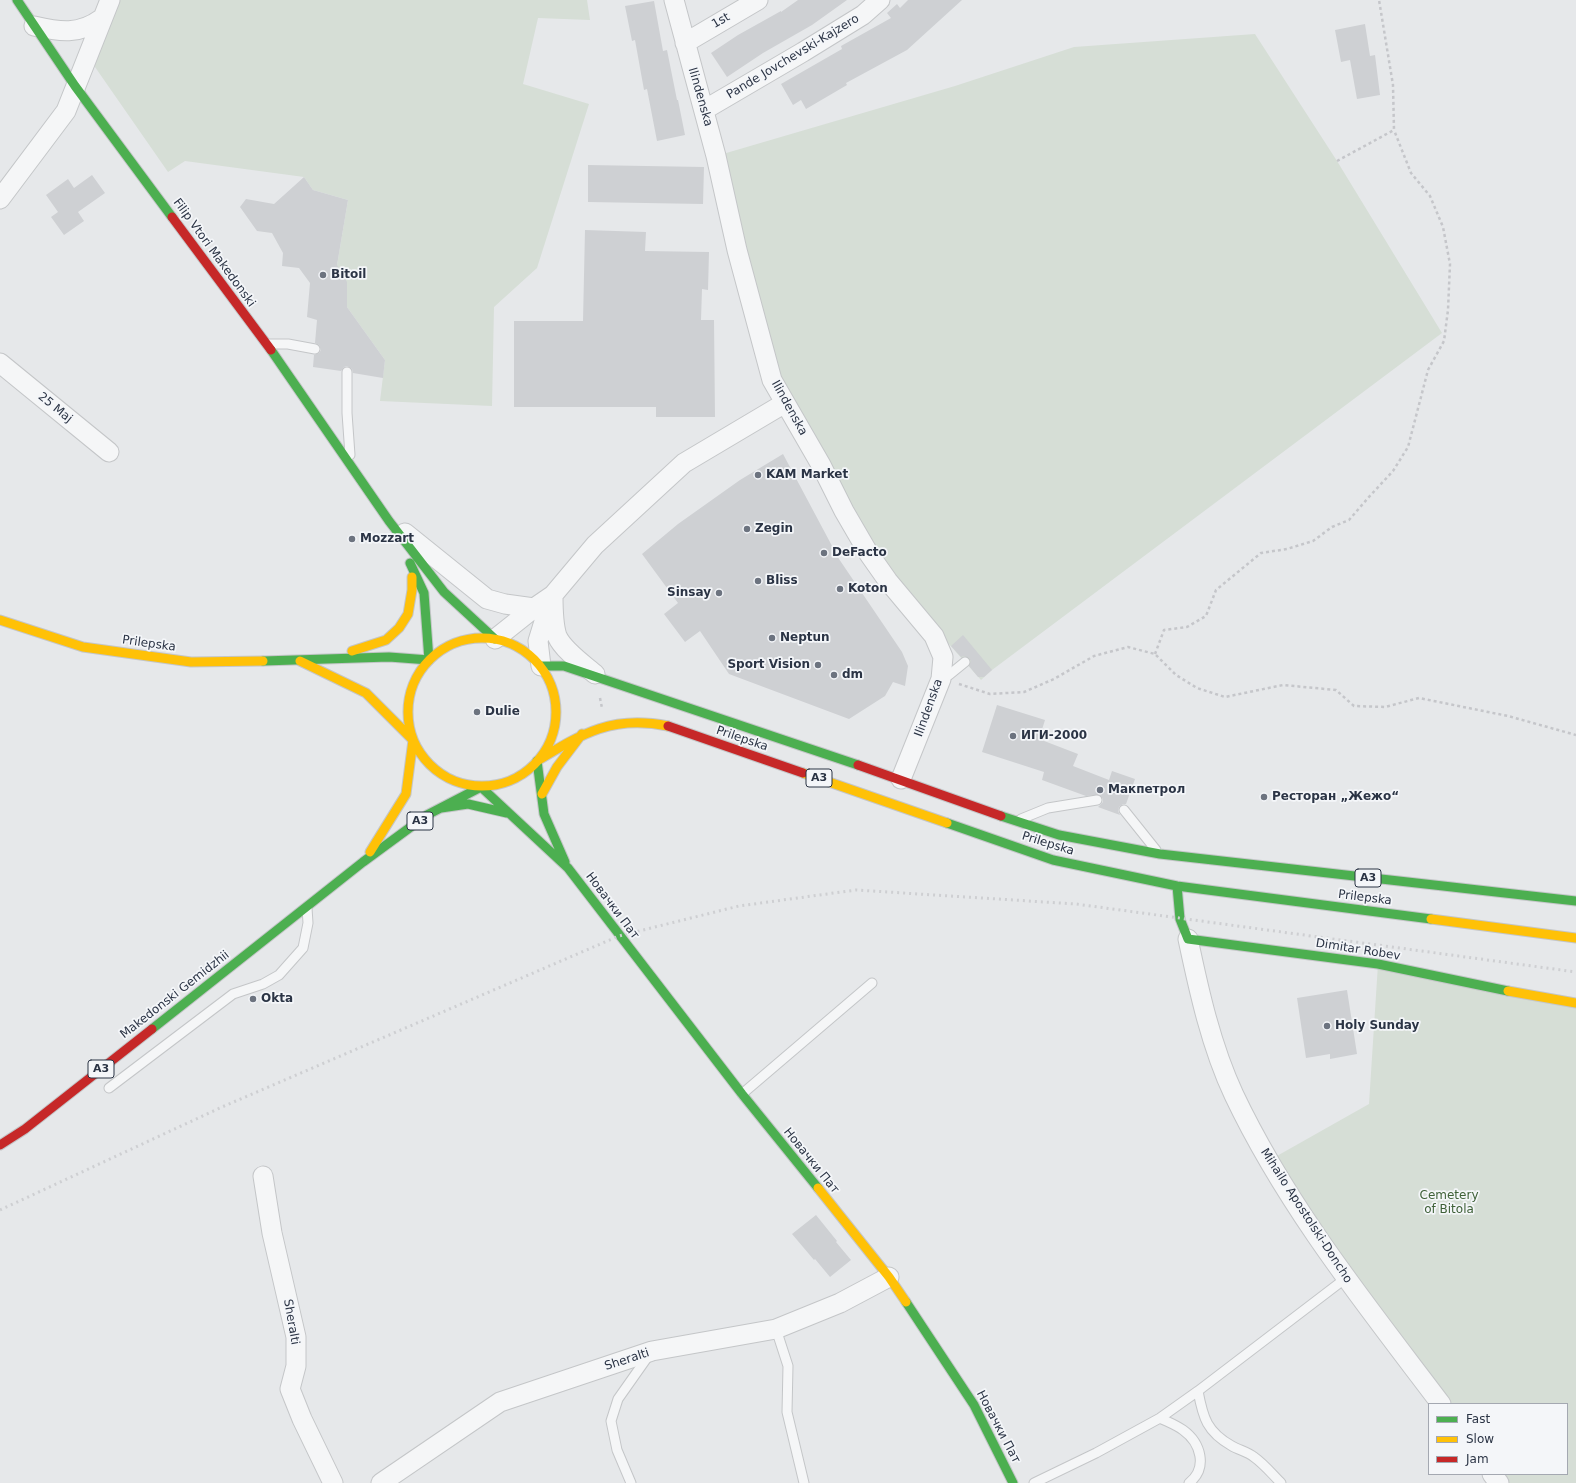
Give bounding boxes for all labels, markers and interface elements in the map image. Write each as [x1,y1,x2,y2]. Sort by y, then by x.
street label: 1st [709,10,733,32]
street label: Pande Jovchevski-Kajzero [724,12,862,102]
street label: Ilindenska [685,66,715,128]
street label: Filip Vtori Makedonski [170,196,258,310]
place label: Bitoil [331,268,366,282]
marker: Bitoil [318,270,328,280]
street label: Ilindenska [768,378,810,438]
street label: 25 Maj [35,390,75,426]
place label: KAM Market [766,468,848,482]
marker: KAM Market [753,470,763,480]
place label: Zegin [755,522,793,536]
marker: Zegin [742,524,752,534]
place label: Mozzart [360,532,414,546]
marker: Mozzart [347,534,357,544]
place label: DeFacto [832,546,887,560]
marker: DeFacto [819,548,829,558]
place label: Bliss [766,574,798,588]
marker: Bliss [753,576,763,586]
place label: Koton [848,582,888,596]
marker: Koton [835,584,845,594]
place label: Sinsay [667,586,711,600]
marker: Sinsay [714,588,724,598]
place label: Neptun [780,631,830,645]
street label: Prilepska [121,633,177,655]
marker: Neptun [767,633,777,643]
place label: Sport Vision [727,658,810,672]
marker: Sport Vision [813,660,823,670]
place label: dm [842,668,863,682]
marker: dm [829,670,839,680]
street label: Ilindenska [912,677,946,739]
place label: Dulie [485,705,520,719]
marker: Dulie [472,707,482,717]
street label: Prilepska [714,723,770,755]
place label: ИГИ-2000 [1021,729,1087,743]
marker: ИГИ-2000 [1008,731,1018,741]
road number: A3 [806,769,832,787]
place label: Макпетрол [1108,783,1185,797]
marker: Макпетрол [1095,785,1105,795]
place label: Ресторан „Жежо“ [1272,790,1399,804]
marker: Ресторан „Жежо“ [1259,792,1269,802]
road number: A3 [407,812,433,830]
street label: Prilepska [1020,829,1076,859]
road number: A3 [1355,869,1381,887]
street label: Новачки Пат [582,870,642,942]
street label: Prilepska [1337,888,1393,908]
street label: Dimitar Robev [1315,936,1401,964]
street label: Makedonski Gemidzhii [118,948,232,1042]
place label: Okta [261,992,293,1006]
marker: Okta [248,994,258,1004]
place label: Holy Sunday [1335,1019,1419,1033]
marker: Holy Sunday [1322,1021,1332,1031]
road number: A3 [88,1060,114,1078]
street label: Новачки Пат [780,1125,842,1197]
street label: Mihailo Apostolski-Doncho [1257,1146,1355,1286]
park label: Cemetery of Bitola [1420,1189,1478,1217]
street label: Sheralti [280,1298,302,1346]
street label: Sheralti [603,1346,651,1374]
street label: Новачки Пат [973,1388,1023,1466]
legend [1428,1403,1568,1475]
text: Fast [1466,1412,1490,1426]
text: Slow [1466,1432,1494,1446]
text: Jam [1466,1452,1489,1466]

